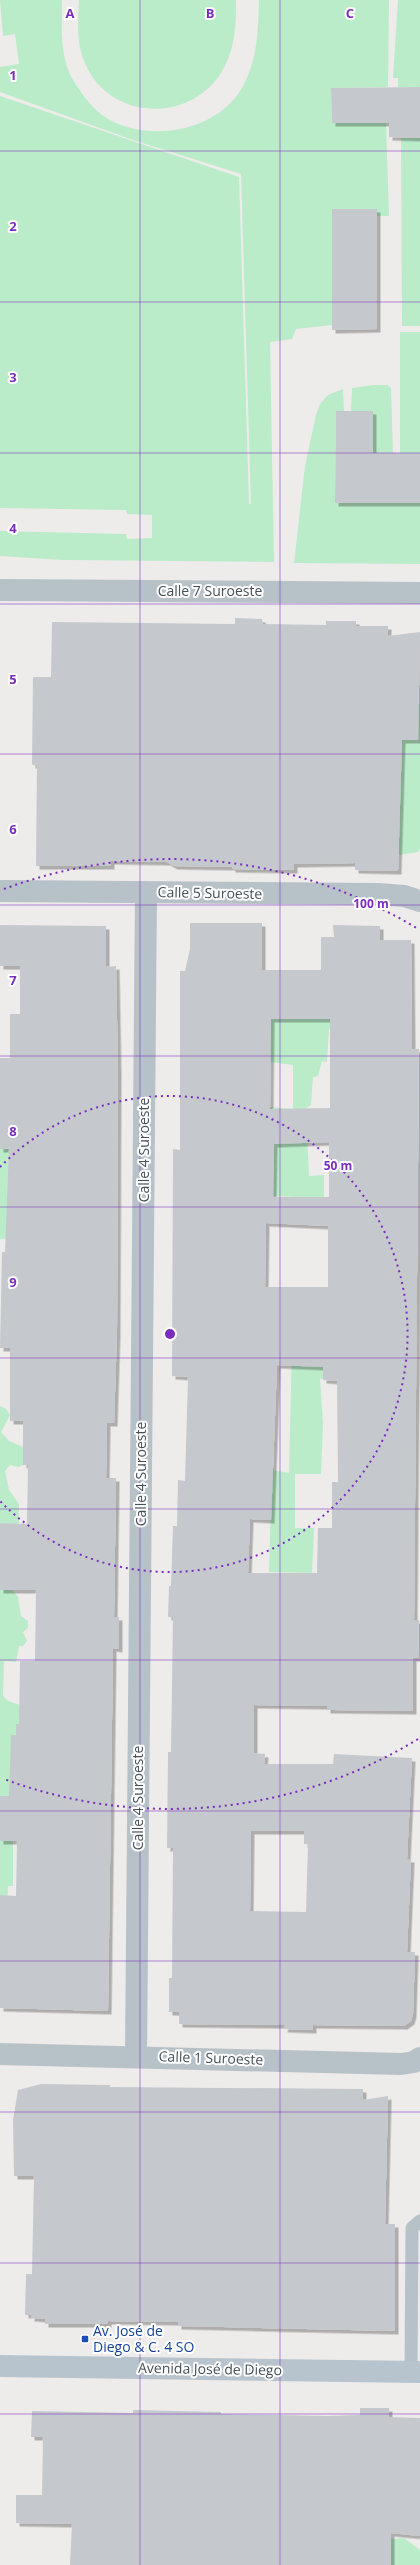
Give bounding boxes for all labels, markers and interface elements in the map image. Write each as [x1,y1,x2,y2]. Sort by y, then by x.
text: A [66,4,75,22]
text: B [206,4,215,22]
text: C [346,4,354,22]
text: 1 [9,66,17,84]
text: 2 [9,217,17,235]
text: 3 [9,368,17,386]
text: 4 [9,519,17,537]
street label: Calle 7 Suroeste [158,581,262,600]
text: 5 [9,670,17,688]
text: 6 [9,820,17,838]
street label: Calle 5 Suroeste [158,882,263,903]
text: 100 m [353,895,389,912]
text: 7 [9,971,17,989]
street label: Calle 4 Suroeste [134,1098,153,1202]
text: 8 [9,1122,17,1140]
text: 50 m [324,1157,352,1174]
text: 9 [9,1273,17,1291]
centre of rings [163,1327,177,1341]
street label: Calle 4 Suroeste [131,1422,150,1526]
street label: Calle 4 Suroeste [128,1746,147,1850]
street label: Calle 1 Suroeste [158,2046,264,2069]
place label: Av. José de Diego & C. 4 SO [93,2321,195,2356]
marker: Av. José de Diego & C. 4 SO [80,2334,90,2344]
street label: Avenida José de Diego [138,2358,282,2379]

